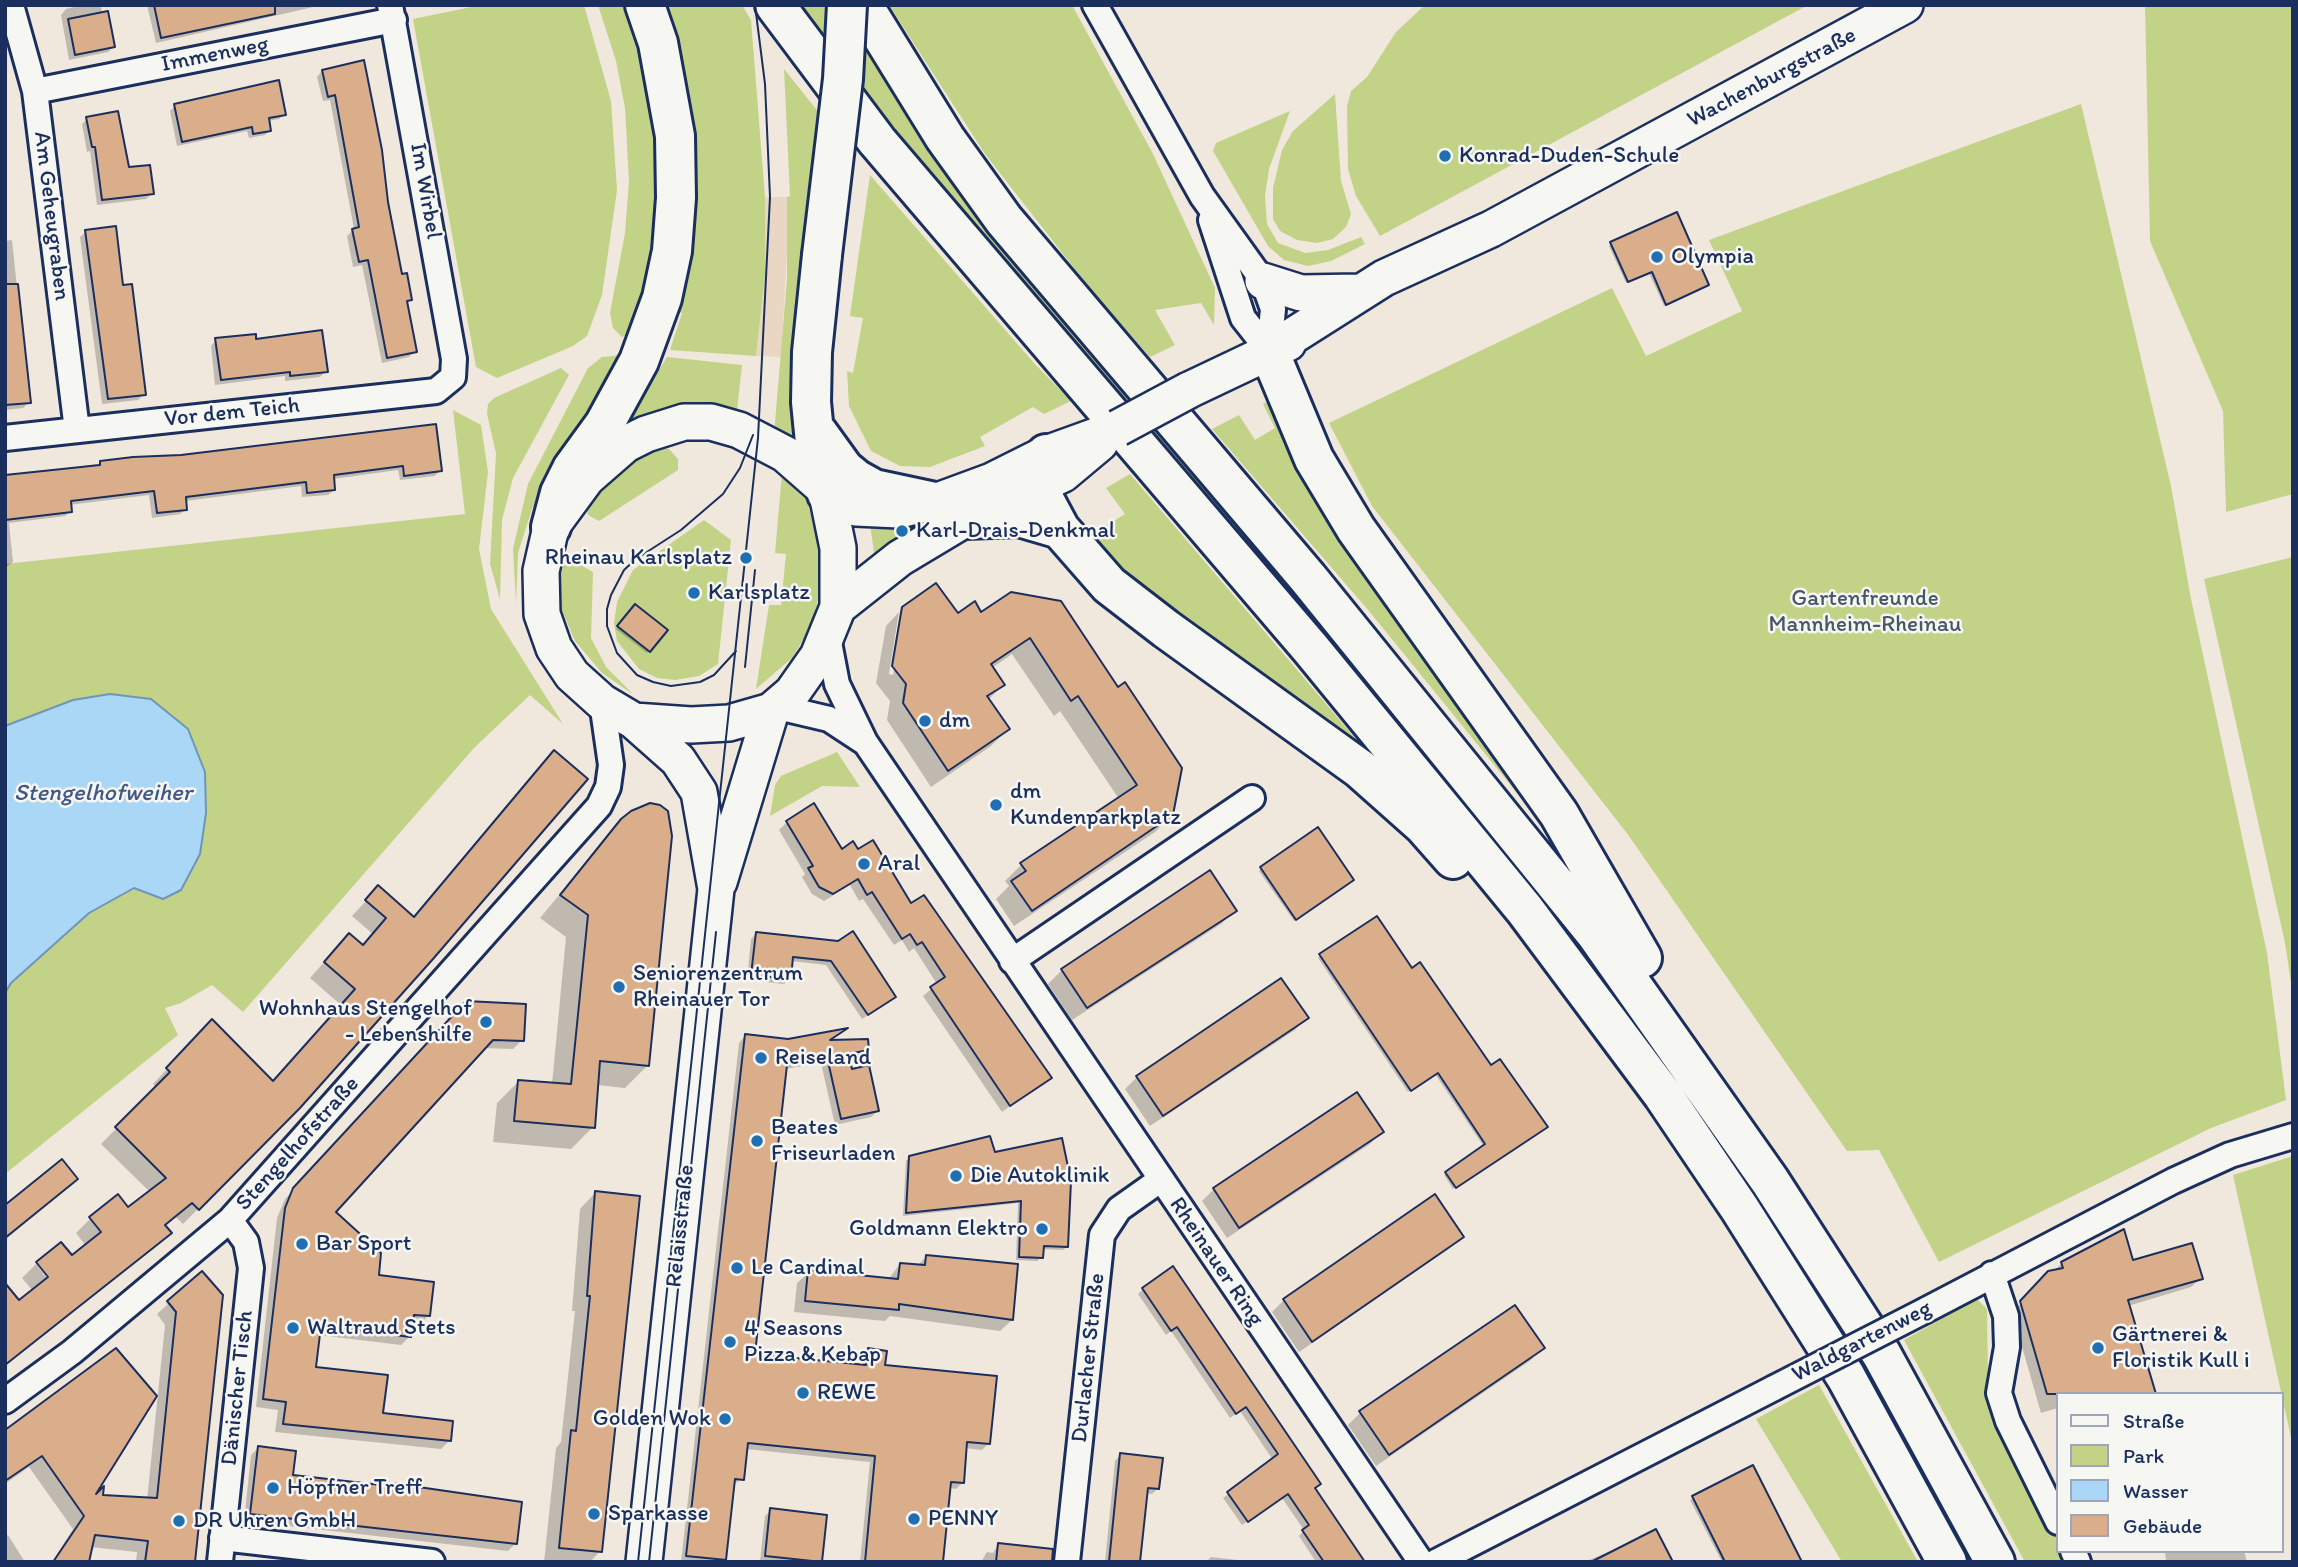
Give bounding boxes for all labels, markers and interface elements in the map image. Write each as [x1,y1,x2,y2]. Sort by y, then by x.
street label: Wachenburgstraße [1683,22,1861,134]
street label: Immenweg [159,31,271,79]
street label: Am Geheugraben [27,130,75,302]
street label: Im Wirbel [403,141,447,241]
place label: Konrad-Duden-Schule [1459,142,1679,170]
marker: Konrad-Duden-Schule [1437,148,1453,164]
place label: Olympia [1671,243,1754,271]
marker: Olympia [1649,249,1665,265]
street label: Vor dem Teich [163,392,301,434]
place label: Karl-Drais-Denkmal [916,517,1115,545]
marker: Karl-Drais-Denkmal [894,523,910,539]
place label: Rheinau Karlsplatz [545,544,732,572]
marker: Rheinau Karlsplatz [738,550,754,566]
place label: Karlsplatz [708,579,810,607]
marker: Karlsplatz [686,585,702,601]
park label: Gartenfreunde Mannheim-Rheinau [1768,585,1962,639]
place label: dm [939,707,970,735]
marker: dm [917,713,933,729]
place label: dm Kundenparkplatz [1010,778,1181,832]
water label: Stengelhofweiher [14,780,192,808]
marker: dm Kundenparkplatz [988,797,1004,813]
place label: Aral [878,850,920,878]
marker: Aral [856,856,872,872]
place label: Seniorenzentrum Rheinauer Tor [633,960,803,1014]
marker: Seniorenzentrum Rheinauer Tor [611,979,627,995]
place label: Wohnhaus Stengelhof - Lebenshilfe [259,995,472,1049]
marker: Wohnhaus Stengelhof - Lebenshilfe [478,1014,494,1030]
place label: Reiseland [775,1044,871,1072]
marker: Reiseland [753,1050,769,1066]
street label: Stengelhofstraße [230,1071,366,1217]
place label: Beates Friseurladen [771,1114,895,1168]
marker: Beates Friseurladen [749,1133,765,1149]
place label: Die Autoklinik [970,1162,1109,1190]
street label: Relaisstraße [661,1163,701,1289]
marker: Die Autoklinik [948,1168,964,1184]
street label: Rheinauer Ring [1163,1192,1269,1332]
place label: Goldmann Elektro [849,1215,1028,1243]
marker: Goldmann Elektro [1034,1221,1050,1237]
place label: Bar Sport [316,1230,411,1258]
marker: Bar Sport [294,1236,310,1252]
place label: Le Cardinal [751,1254,864,1282]
marker: Le Cardinal [729,1260,745,1276]
street label: Durlacher Straße [1066,1272,1112,1444]
street label: Waldgartenweg [1788,1295,1936,1389]
street label: Dänischer Tisch [216,1309,260,1467]
place label: Waltraud Stets [307,1314,456,1342]
place label: 4 Seasons Pizza & Kebap [744,1315,881,1369]
marker: Waltraud Stets [285,1320,301,1336]
place label: Gärtnerei & Floristik Kull i [2112,1321,2250,1375]
marker: 4 Seasons Pizza & Kebap [722,1334,738,1350]
marker: Gärtnerei & Floristik Kull i [2090,1340,2106,1356]
place label: REWE [817,1379,876,1407]
marker: REWE [795,1385,811,1401]
legend [2056,1392,2284,1553]
place label: Golden Wok [593,1405,711,1433]
text: Straße [2123,1408,2184,1433]
marker: Golden Wok [717,1411,733,1427]
text: Park [2123,1443,2164,1468]
place label: Höpfner Treff [287,1474,422,1502]
text: Wasser [2123,1478,2188,1503]
marker: Höpfner Treff [265,1480,281,1496]
place label: Sparkasse [608,1500,709,1528]
place label: PENNY [928,1505,998,1533]
marker: Sparkasse [586,1506,602,1522]
place label: DR Uhren GmbH [193,1507,356,1535]
marker: PENNY [906,1511,922,1527]
marker: DR Uhren GmbH [171,1513,187,1529]
text: Gebäude [2123,1513,2202,1538]

